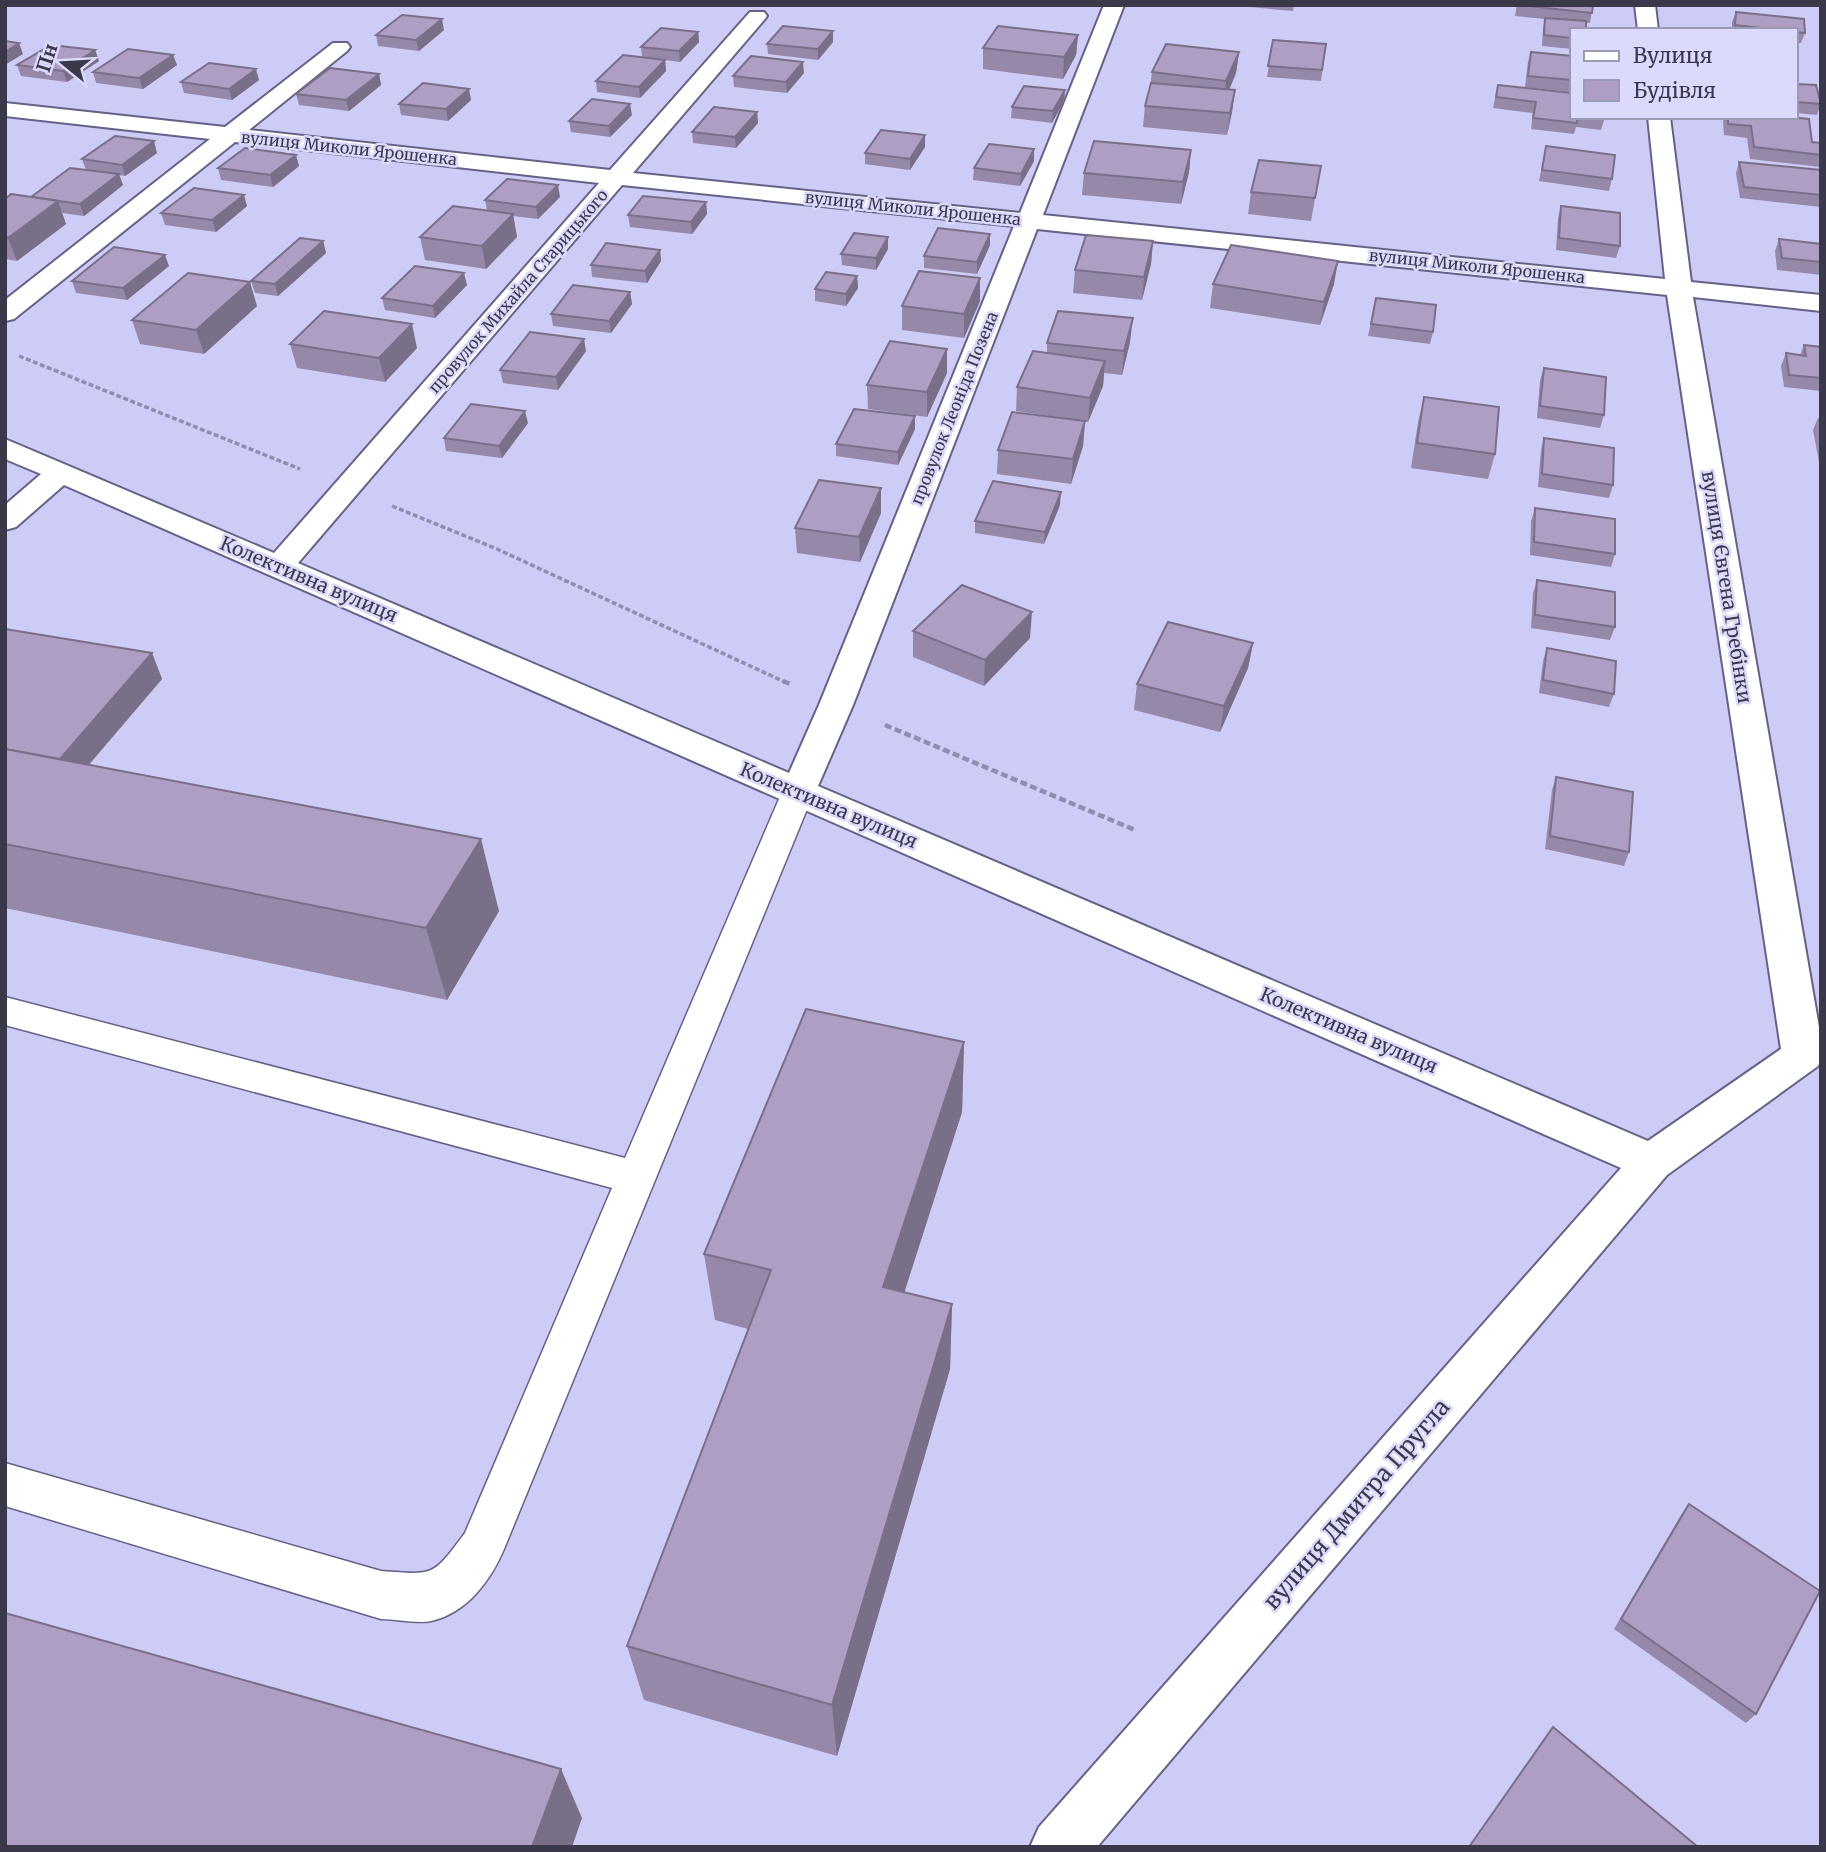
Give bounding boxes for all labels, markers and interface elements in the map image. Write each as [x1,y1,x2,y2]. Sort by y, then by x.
north arrow [28,28,98,98]
legend [1570,28,1798,119]
text: Пн [31,40,63,75]
text: Вулиця [1633,42,1713,69]
text: Будівля [1633,77,1716,104]
street label: вулиця Миколи Ярошенка [240,127,458,169]
street label: провулок Михайла Старицького [424,185,612,397]
street label: вулиця Миколи Ярошенка [804,187,1022,229]
street label: вулиця Миколи Ярошенка [1368,245,1586,287]
street label: провулок Леоніда Позена [906,308,1002,507]
street label: вулиця Євгена Гребінки [1697,469,1757,705]
street label: Колективна вулиця [217,531,401,627]
street label: Колективна вулиця [737,757,921,853]
street label: Колективна вулиця [1257,982,1441,1078]
street label: вулиця Дмитра Пругла [1257,1393,1455,1615]

